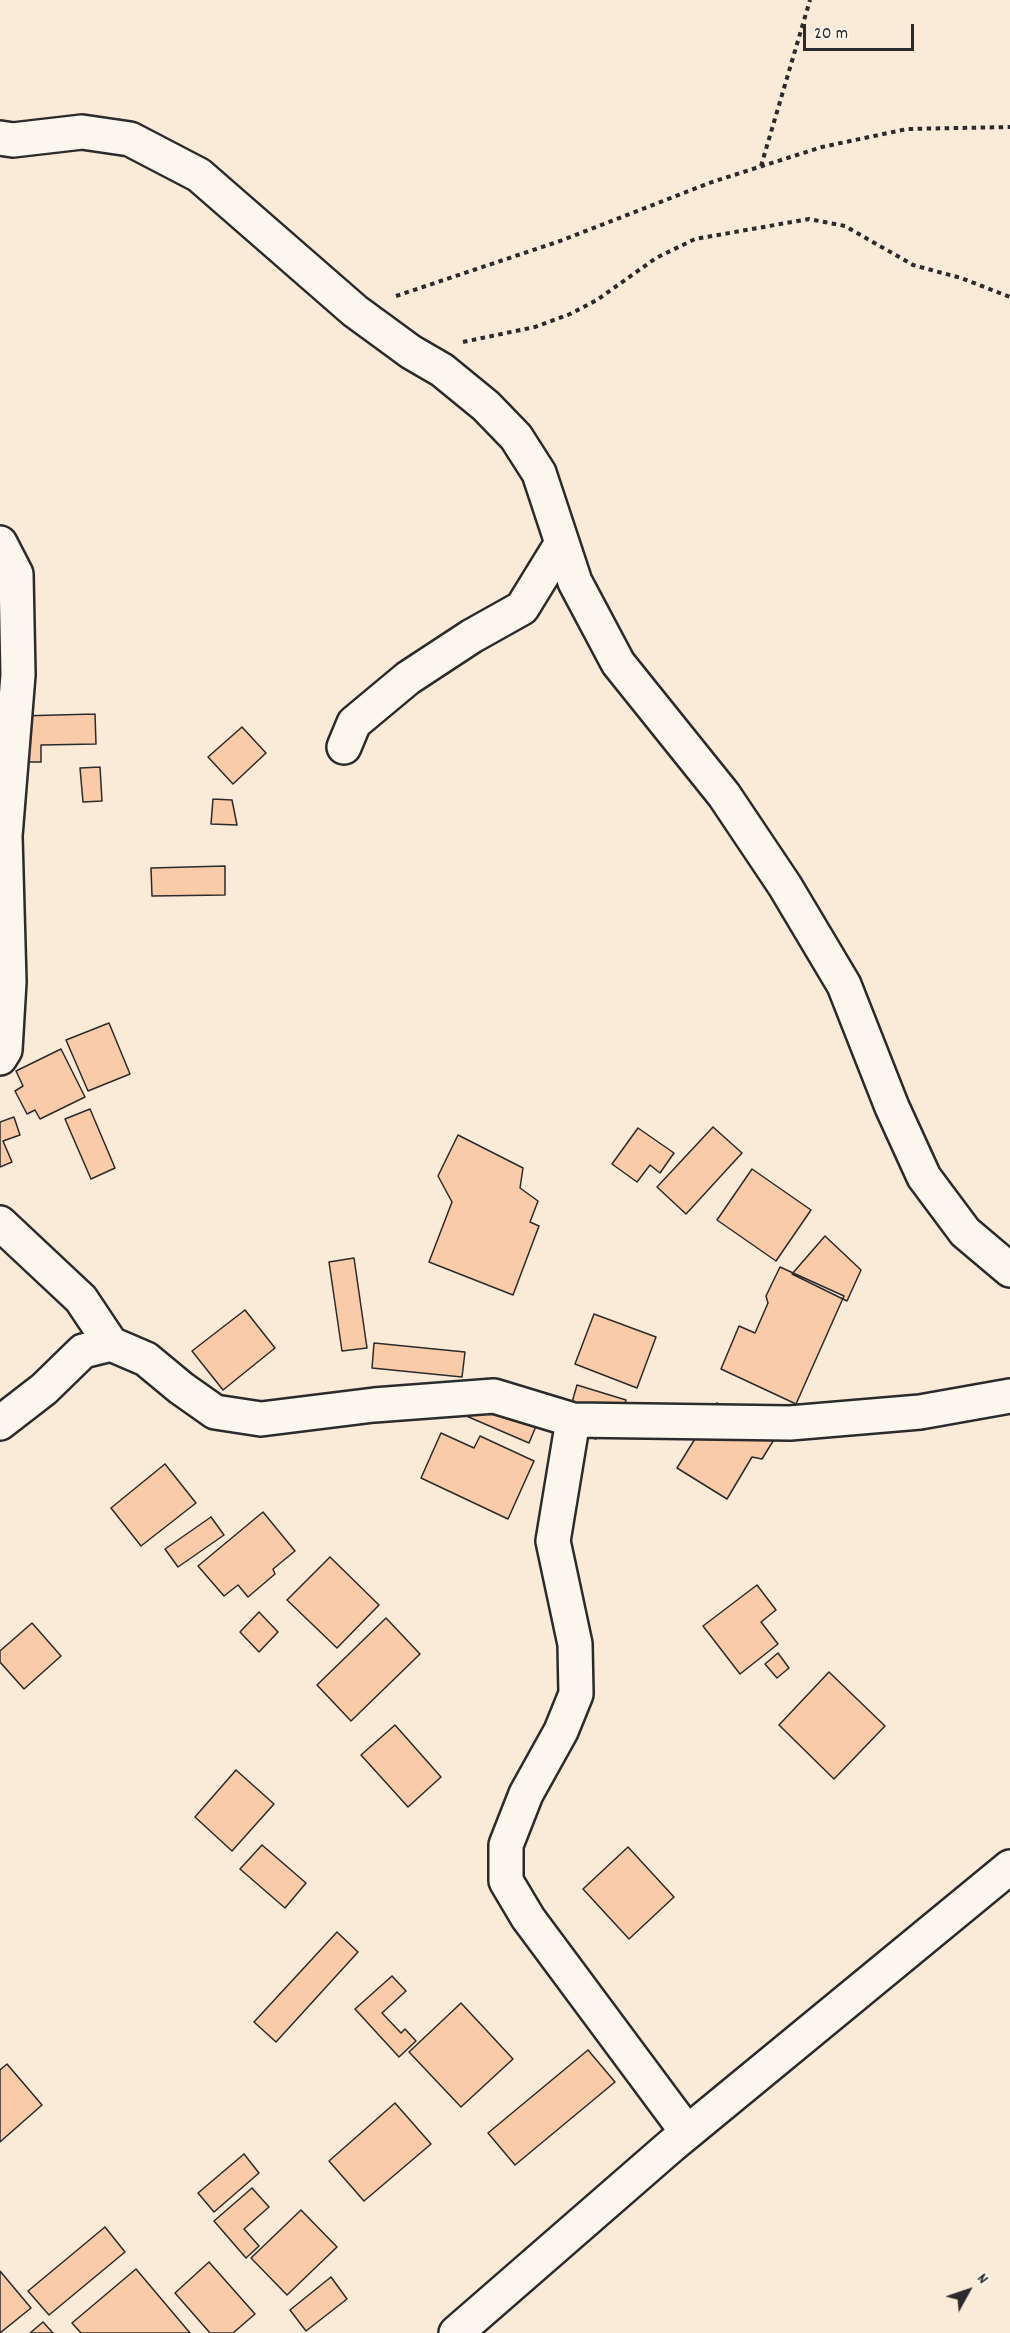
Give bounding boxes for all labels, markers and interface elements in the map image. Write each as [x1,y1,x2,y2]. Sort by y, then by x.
scale bar [806,12,917,50]
text: 20 m [814,22,848,47]
north arrow [938,2261,998,2321]
text: N [971,2269,994,2290]

